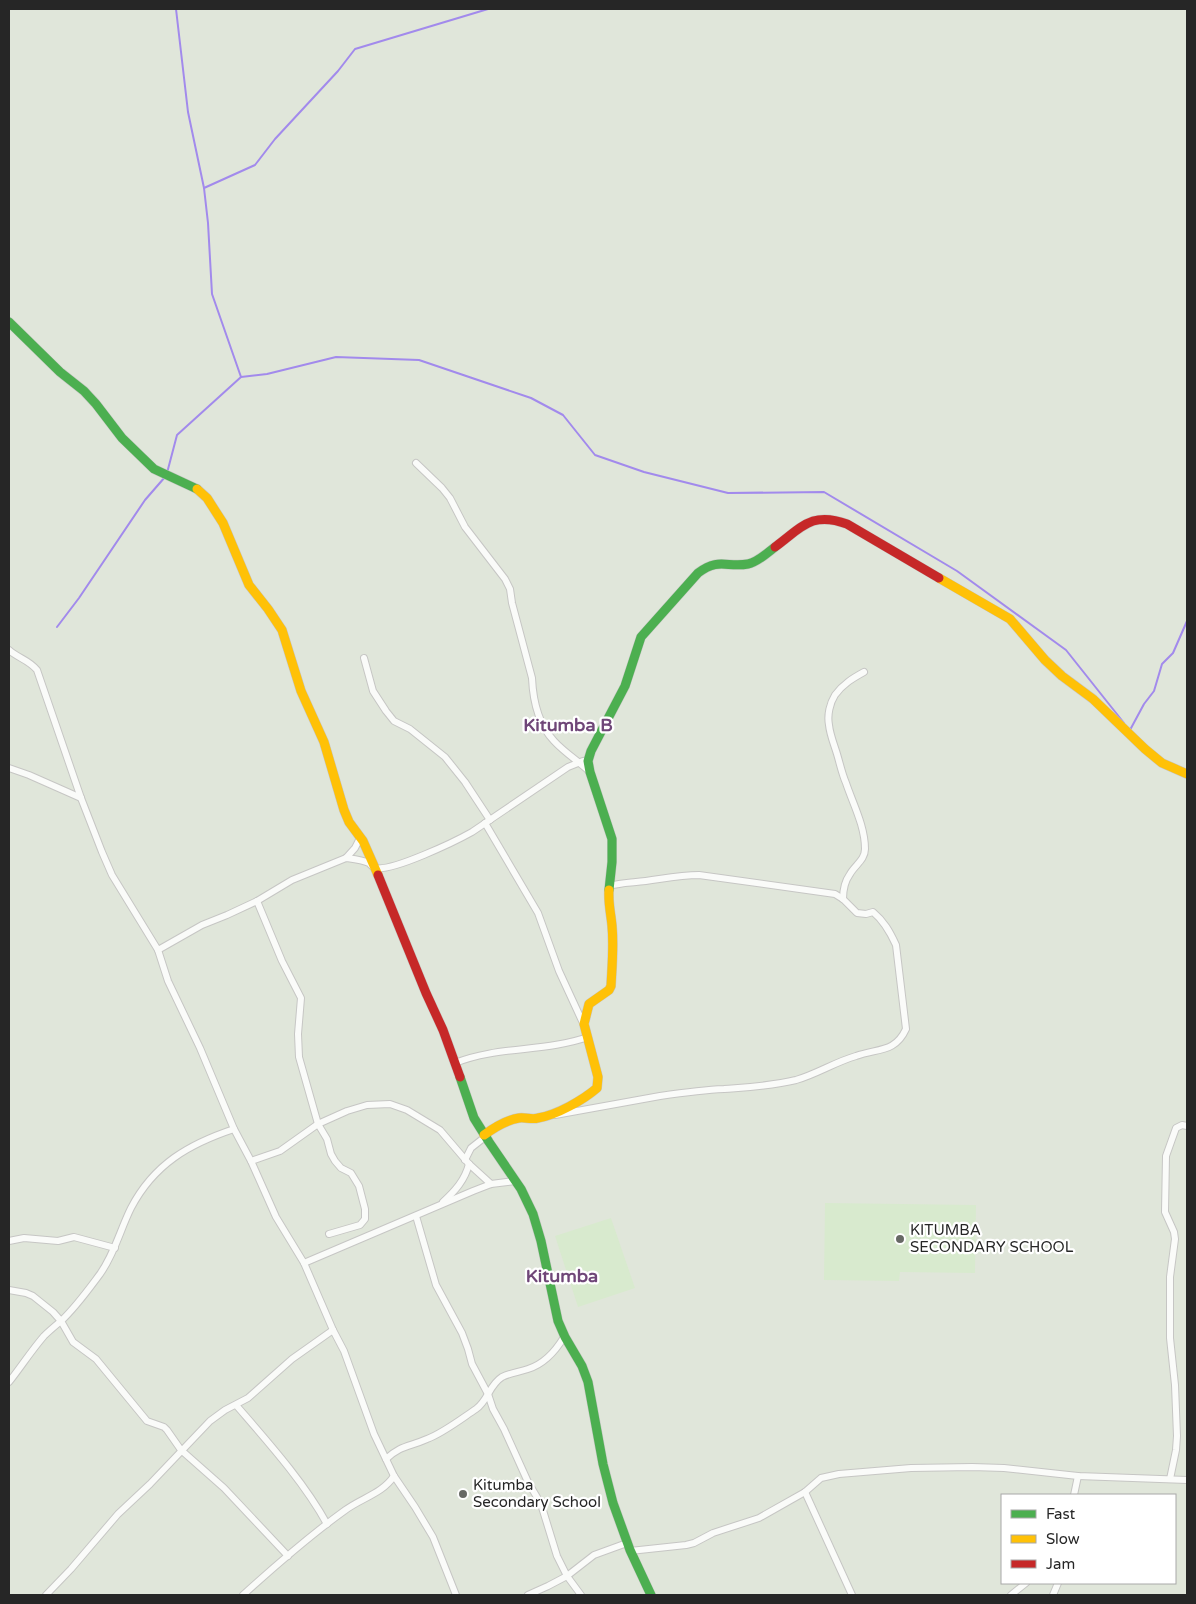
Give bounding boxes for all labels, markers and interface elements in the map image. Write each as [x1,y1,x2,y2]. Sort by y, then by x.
district label: Kitumba B [523,714,613,736]
place label: KITUMBA SECONDARY SCHOOL [910,1221,1074,1256]
marker: KITUMBA SECONDARY SCHOOL [894,1233,906,1245]
district label: Kitumba [526,1265,598,1287]
place label: Kitumba Secondary School [473,1476,601,1511]
marker: Kitumba Secondary School [457,1488,469,1500]
legend [1001,1494,1176,1584]
text: Fast [1046,1505,1076,1523]
text: Slow [1046,1530,1080,1548]
text: Jam [1046,1555,1075,1573]

